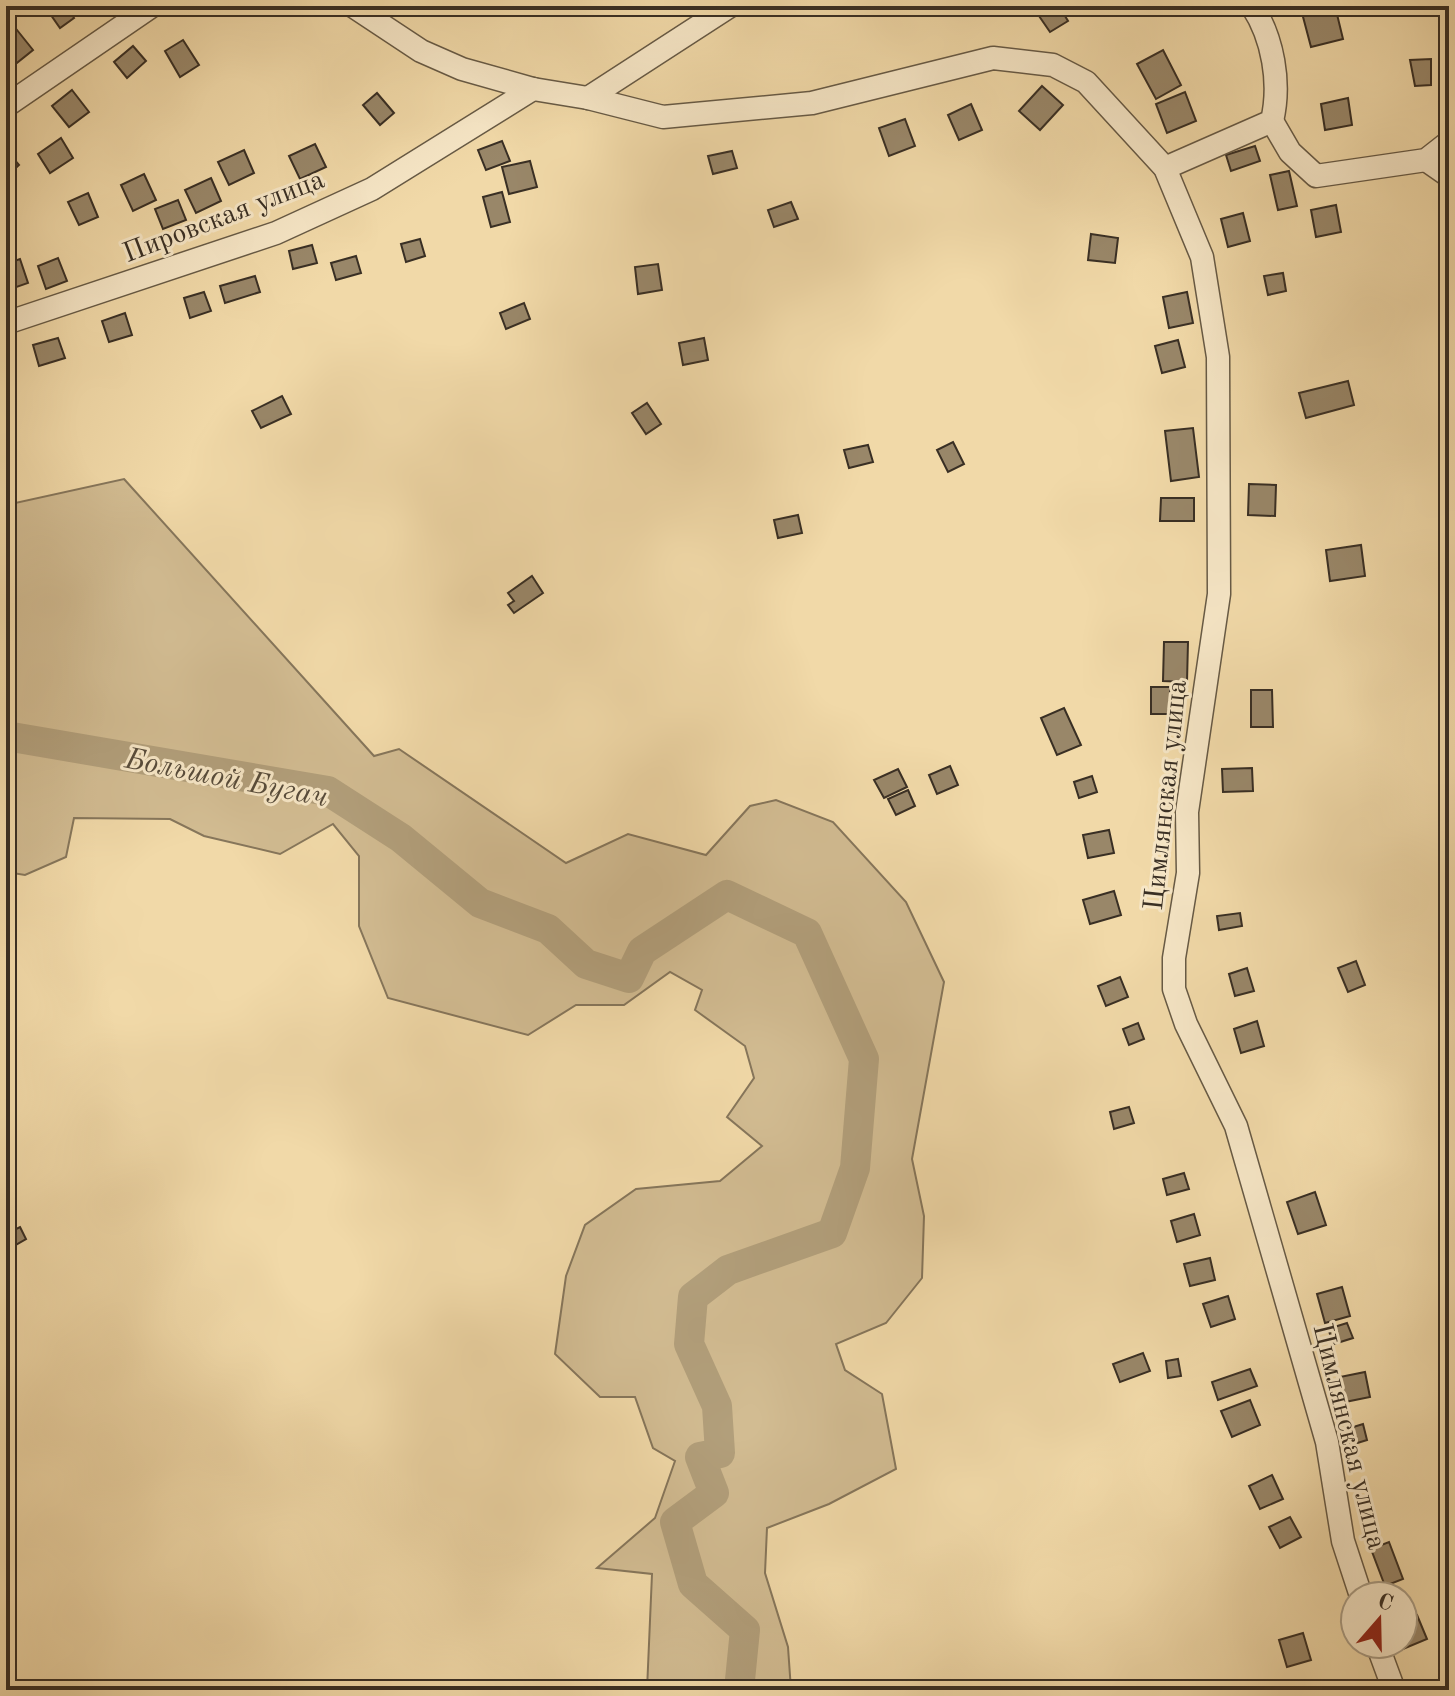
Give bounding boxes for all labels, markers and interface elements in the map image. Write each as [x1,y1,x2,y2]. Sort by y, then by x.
street label: Пировская улица [120,166,329,269]
street label: Цимлянская улица [1141,678,1193,912]
water label: Большой Бугач [122,744,331,813]
street label: Цимлянская улица [1306,1321,1390,1553]
north arrow [1339,1580,1419,1660]
text: С [1375,1590,1396,1616]

